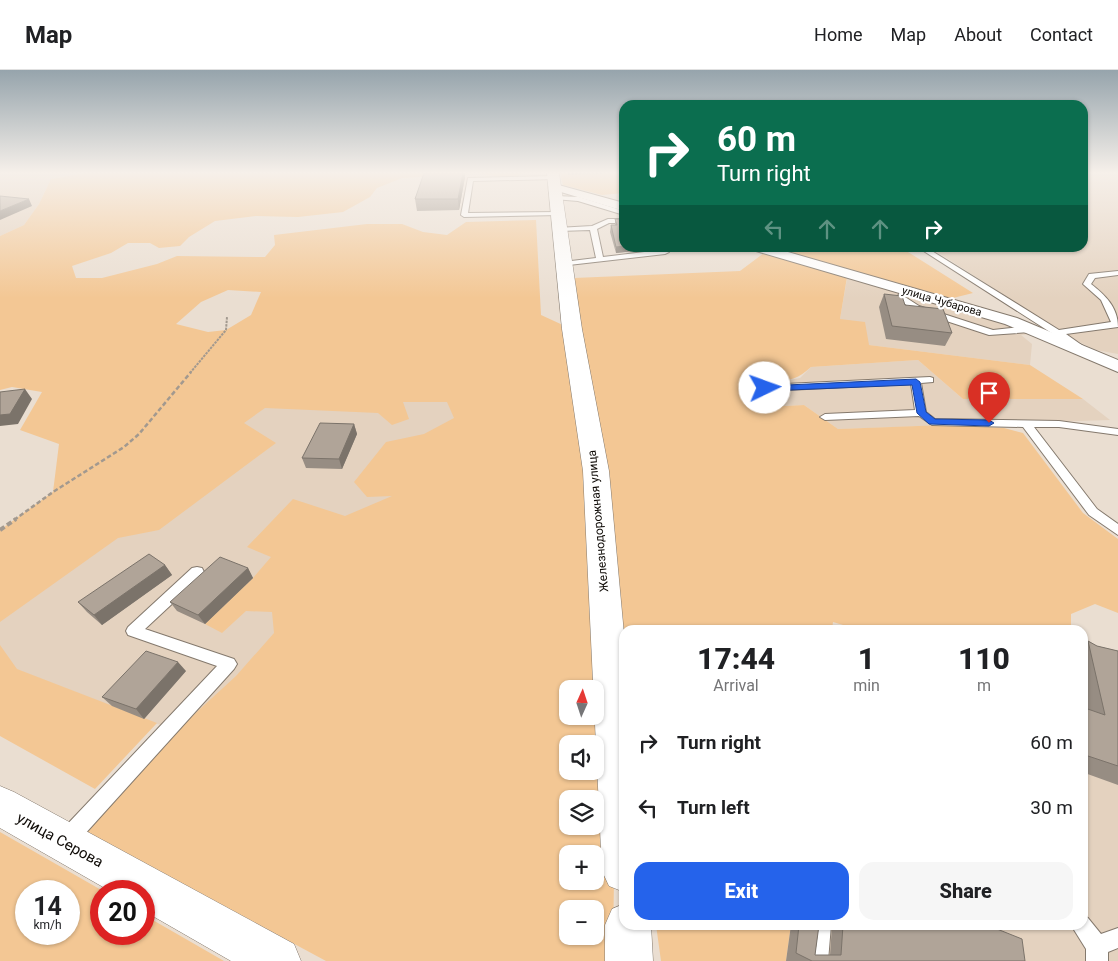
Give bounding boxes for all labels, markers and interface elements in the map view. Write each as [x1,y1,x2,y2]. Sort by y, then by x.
text: Map [25,21,72,49]
text: Home [814,24,863,45]
text: Map [891,24,926,45]
text: About [954,24,1002,45]
text: Contact [1030,24,1093,45]
text: 60 m [717,119,796,160]
icon: right [634,120,699,185]
text: Turn right [717,161,811,186]
icon: left [760,215,788,243]
icon: ahead [813,215,841,243]
icon: ahead [866,215,894,243]
icon: right [919,215,947,243]
street label: улица Чубарова [900,284,983,319]
position arrow [738,361,790,413]
pin [968,372,1010,423]
icon: arrive [975,379,1003,407]
street label: Железнодорожная улица [585,449,611,593]
text: 17:44 [697,641,775,676]
text: 1 [858,641,875,676]
text: 110 [958,641,1010,676]
text: Arrival [713,676,759,695]
text: min [853,676,880,695]
text: m [977,676,991,695]
north arrow [559,680,604,725]
map controls [559,680,604,945]
icon: right [634,729,662,757]
text: Turn right [677,731,761,754]
text: 60 m [1030,731,1073,754]
button: sound [559,735,604,780]
button: layers [559,790,604,835]
icon: left [634,794,662,822]
text: Turn left [677,796,750,819]
text: 30 m [1030,796,1073,819]
street label: улица Серова [14,809,106,871]
button: + [559,845,604,890]
button: Exit [634,862,849,920]
button: Share [859,862,1073,920]
speed limit sign: 20 [90,880,155,945]
text: 14 [33,892,62,921]
button: − [559,900,604,945]
text: km/h [33,918,62,932]

